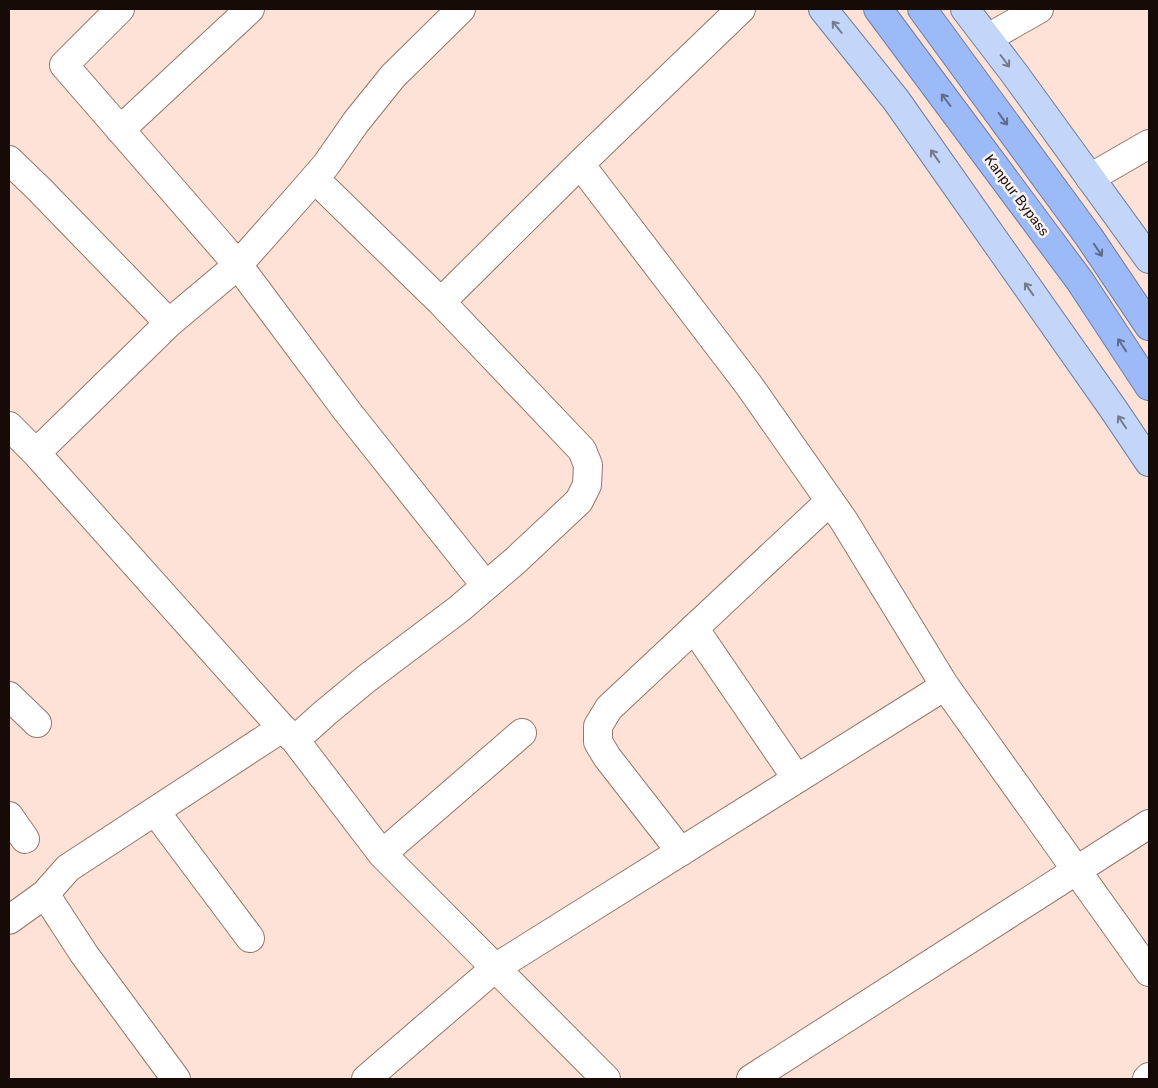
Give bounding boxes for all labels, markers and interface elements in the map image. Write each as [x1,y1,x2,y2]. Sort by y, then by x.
one-way arrow [832,20,843,33]
one-way arrow [1000,54,1010,68]
one-way arrow [941,93,951,107]
one-way arrow [998,112,1008,126]
one-way arrow [930,149,940,163]
street label: Kanpur Bypass [981,151,1053,239]
one-way arrow [1093,243,1103,257]
one-way arrow [1024,282,1034,296]
one-way arrow [1117,339,1127,353]
one-way arrow [1117,415,1127,429]

